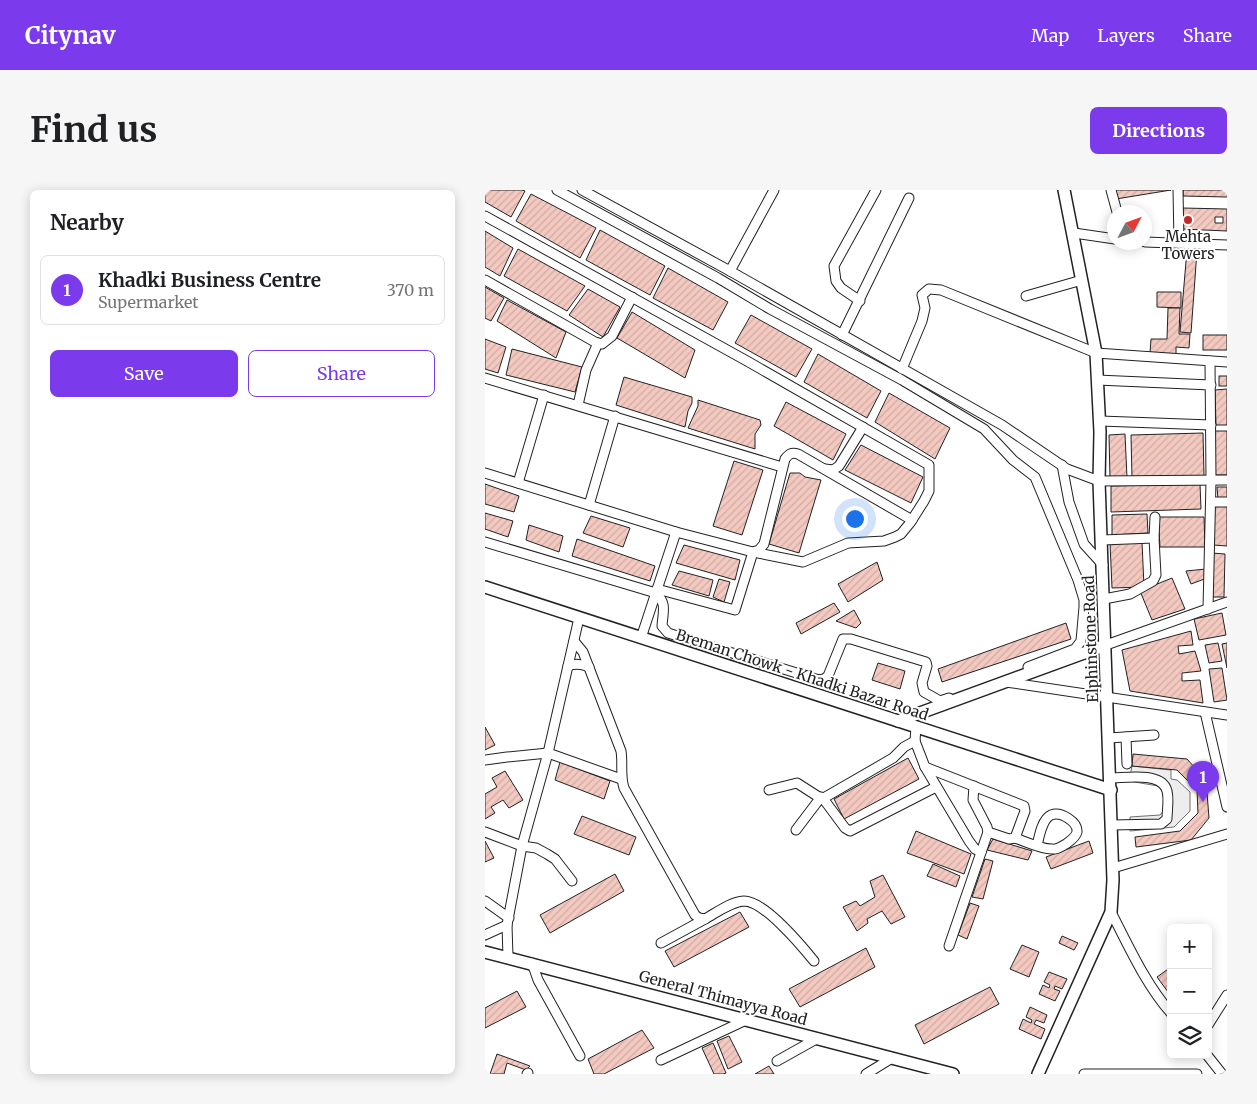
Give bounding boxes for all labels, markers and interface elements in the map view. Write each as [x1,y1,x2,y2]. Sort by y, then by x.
text: Citynav [25,20,116,51]
text: Map [1031,24,1069,47]
text: Layers [1097,24,1155,47]
text: Share [1183,24,1232,47]
button: Directions [1090,107,1227,154]
text: Find us [30,108,157,152]
north arrow [1107,205,1152,250]
text: Nearby [50,209,124,236]
marker: Mehta Towers [1182,214,1194,226]
place label: Mehta Towers [1161,227,1215,263]
text: Khadki Business Centre [98,268,321,292]
text: 1 [63,280,71,300]
text: 370 m [387,280,434,300]
text: Supermarket [98,292,199,312]
button: Save [50,350,238,397]
button: Share [248,350,435,397]
your location [842,506,868,532]
street label: Elphinstone Road [1079,575,1102,703]
street label: Breman Chowk - Khadki Bazar Road [673,625,931,724]
pin: 1 [1187,761,1219,802]
map controls [1167,924,1212,1059]
button: + [1167,924,1212,969]
street label: General Thimayya Road [637,966,809,1029]
button: − [1167,969,1212,1014]
button: layers [1167,1014,1212,1059]

